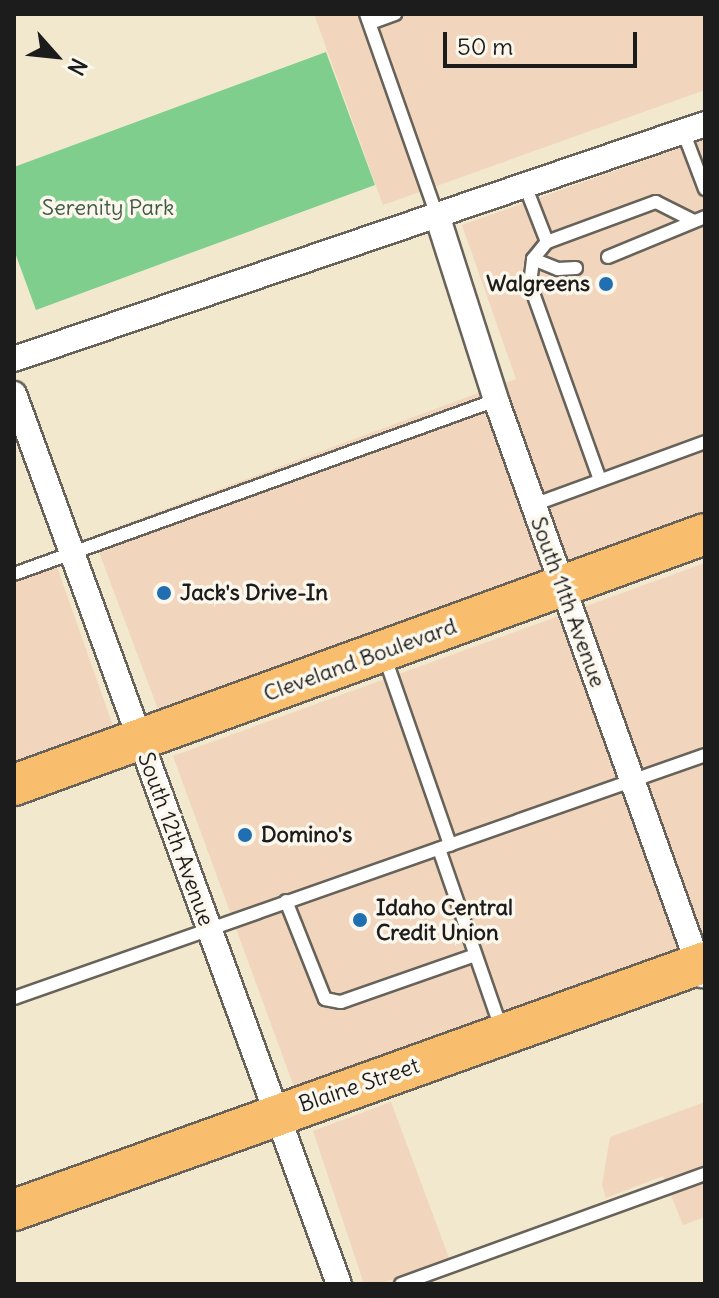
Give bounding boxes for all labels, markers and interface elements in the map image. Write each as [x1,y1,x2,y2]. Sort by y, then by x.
north arrow [16,16,96,96]
scale bar [447,16,641,66]
text: 50 m [457,31,513,61]
text: N [61,54,93,80]
park label: Serenity Park [42,195,174,221]
place label: Walgreens [486,271,590,297]
marker: Walgreens [597,275,615,293]
street label: South 11th Avenue [525,513,611,691]
place label: Jack's Drive-In [180,580,328,606]
marker: Jack's Drive-In [155,584,173,602]
street label: Cleveland Boulevard [260,613,460,707]
street label: South 12th Avenue [132,749,220,929]
place label: Domino's [261,822,352,848]
marker: Domino's [236,826,254,844]
place label: Idaho Central Credit Union [376,894,513,946]
marker: Idaho Central Credit Union [351,911,369,929]
street label: Blaine Street [295,1052,423,1118]

